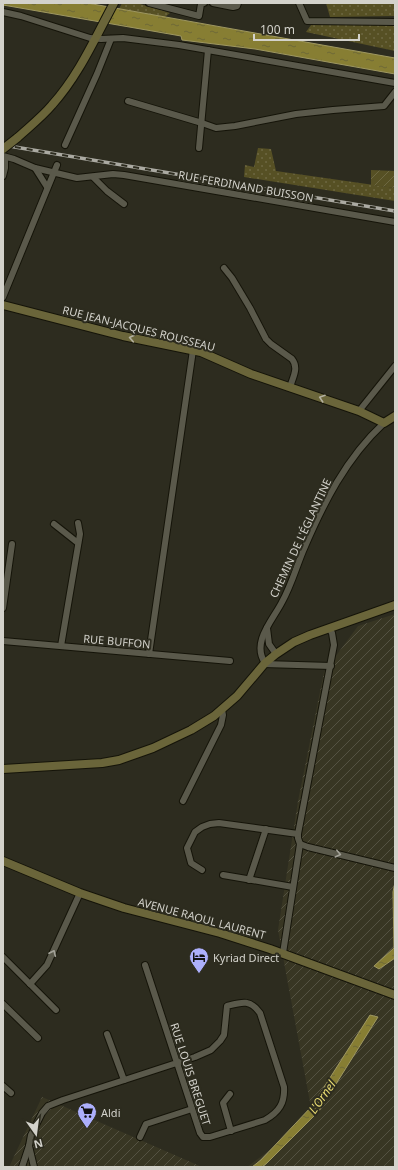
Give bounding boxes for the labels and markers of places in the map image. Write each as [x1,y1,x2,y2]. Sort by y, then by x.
hotel icon: Kyriad Direct [188,946,210,974]
place label: Kyriad Direct [213,950,279,965]
supermarket icon: Aldi [76,1101,98,1129]
place label: Aldi [101,1105,120,1120]

